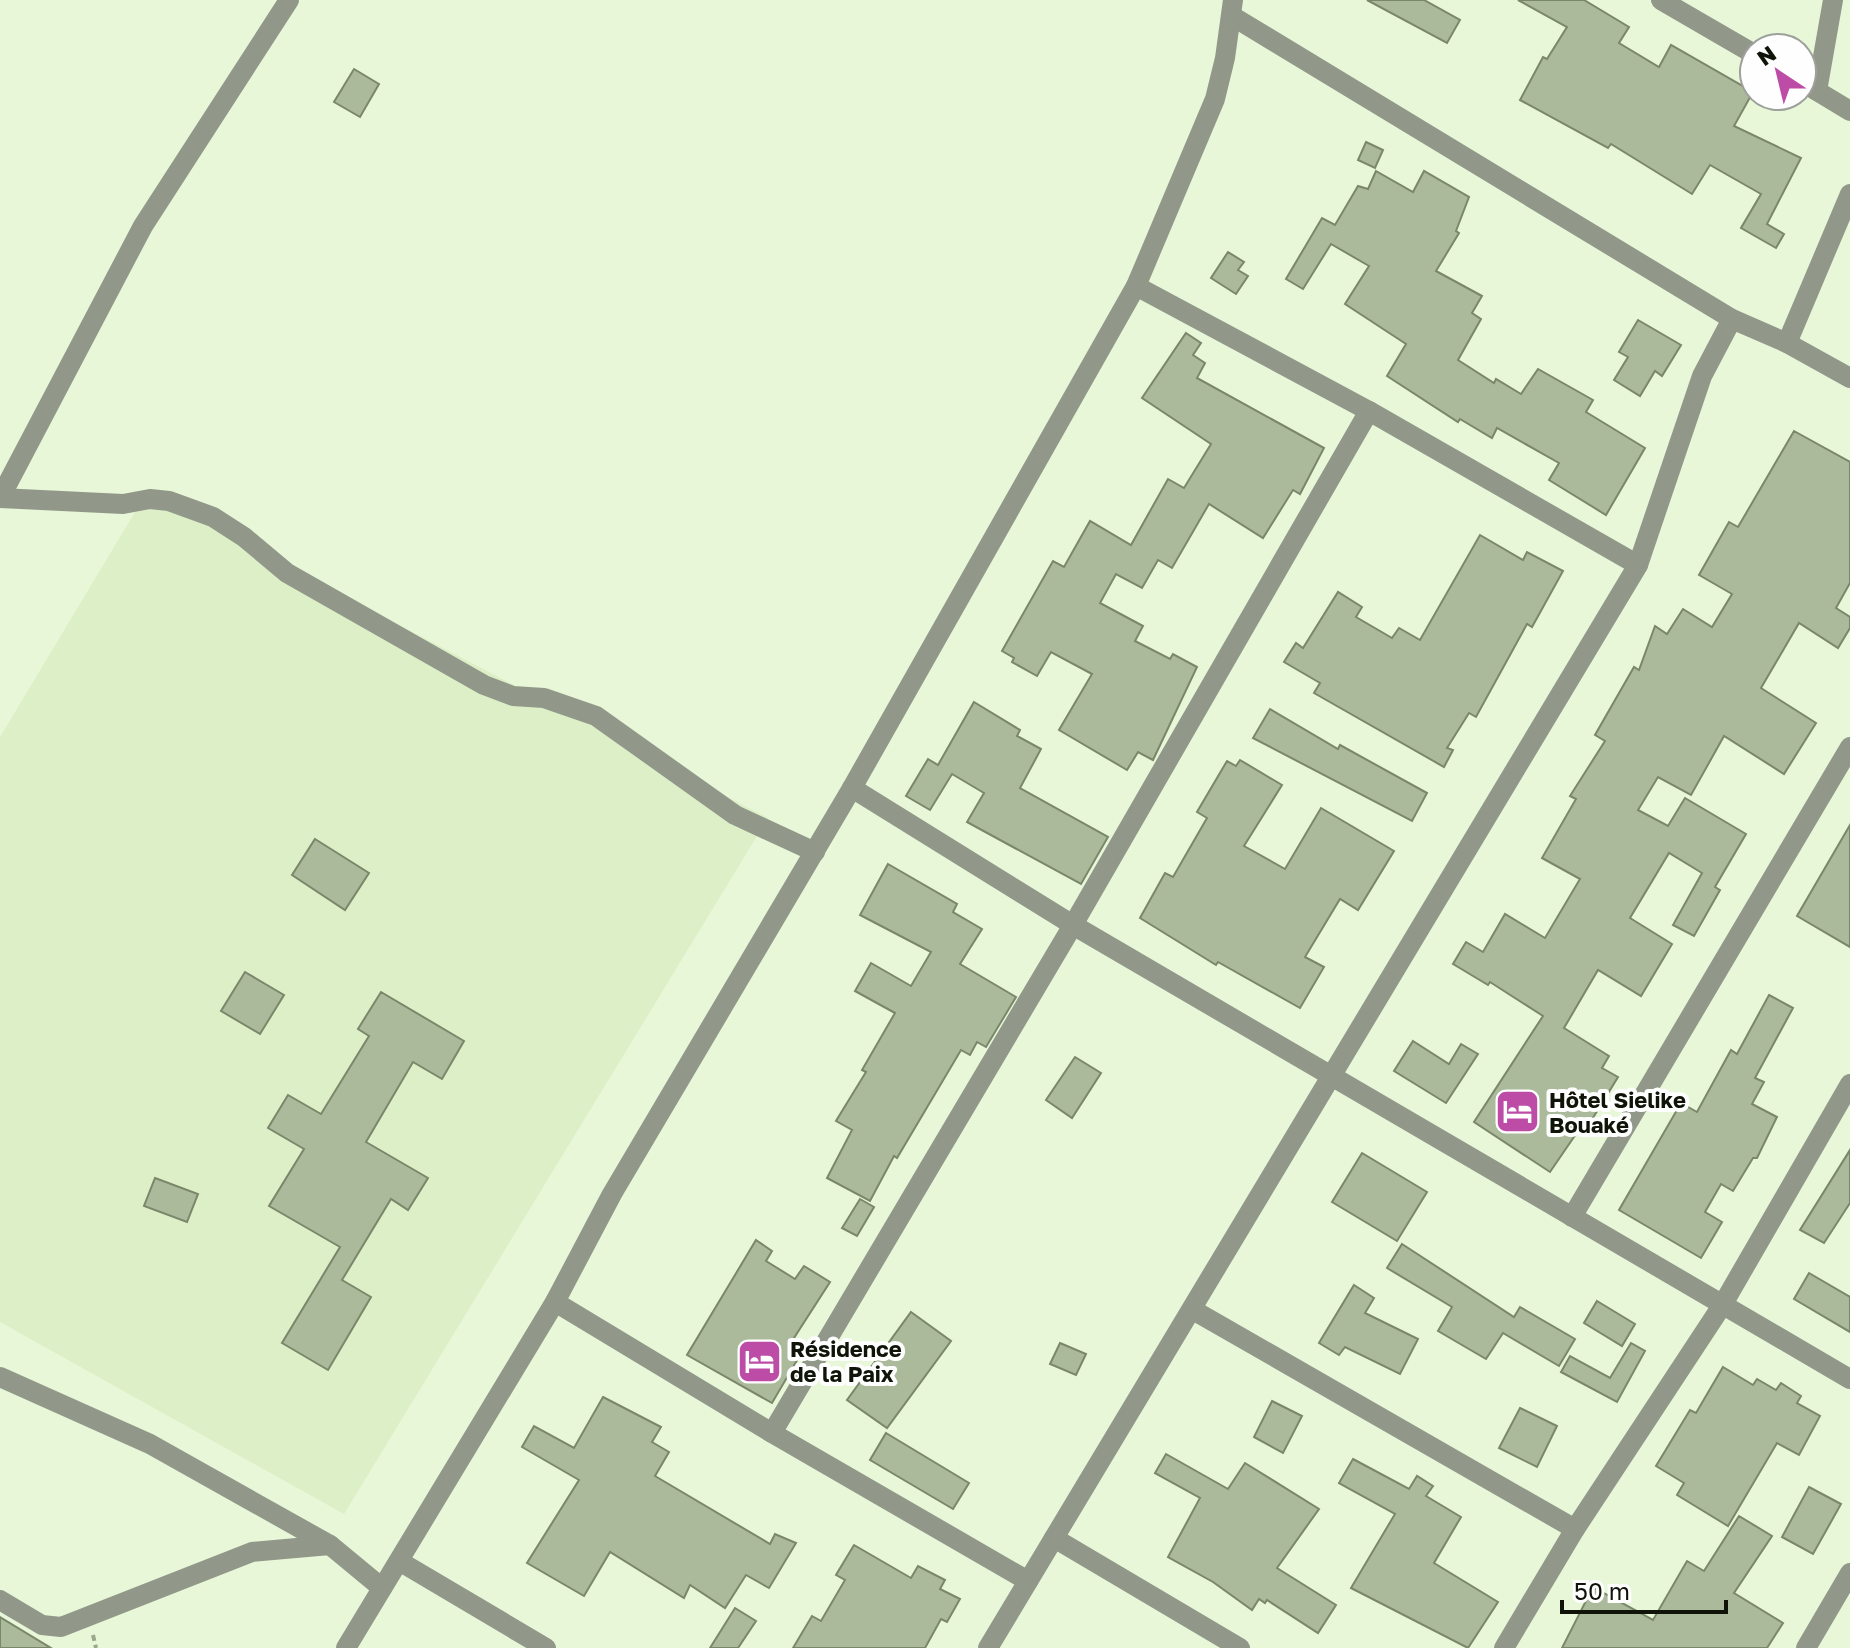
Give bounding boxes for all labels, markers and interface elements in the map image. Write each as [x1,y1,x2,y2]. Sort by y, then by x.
north arrow [1738,32,1818,112]
text: N [1752,39,1781,71]
place label: Hôtel Sielike Bouaké [1549,1086,1686,1138]
hotel icon: Hôtel Sielike Bouaké [1494,1088,1542,1136]
place label: Résidence de la Paix [790,1335,902,1387]
hotel icon: Résidence de la Paix [735,1337,783,1385]
scale bar [1562,1564,1726,1614]
text: 50 m [1574,1576,1630,1605]

